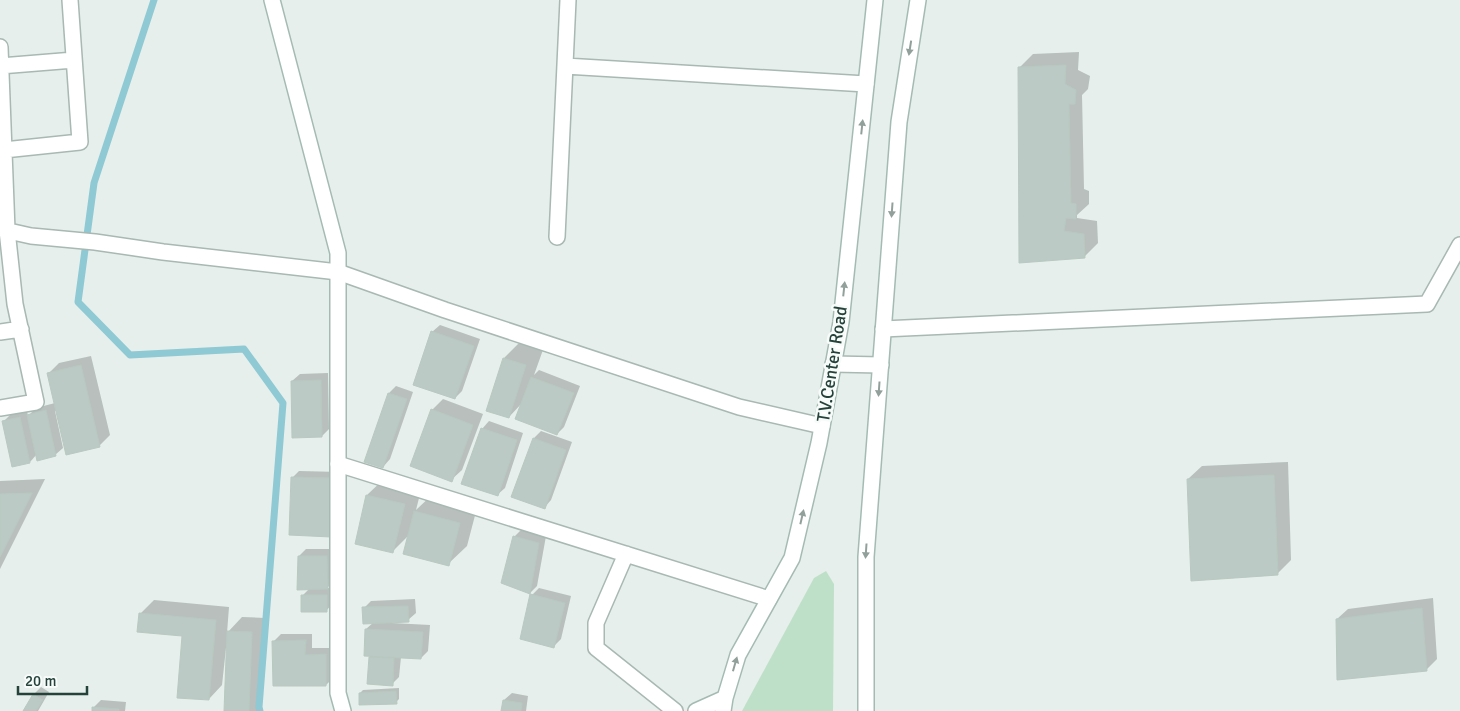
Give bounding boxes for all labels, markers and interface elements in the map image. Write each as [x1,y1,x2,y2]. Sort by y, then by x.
one-way arrow [906,41,914,57]
one-way arrow [858,119,866,135]
one-way arrow [888,202,896,218]
one-way arrow [840,280,848,296]
street label: T.V.Center Road [812,304,852,424]
one-way arrow [874,381,882,397]
one-way arrow [798,509,806,524]
one-way arrow [862,543,870,559]
one-way arrow [732,656,740,671]
scale bar [18,664,86,696]
text: 20 m [25,672,56,690]

